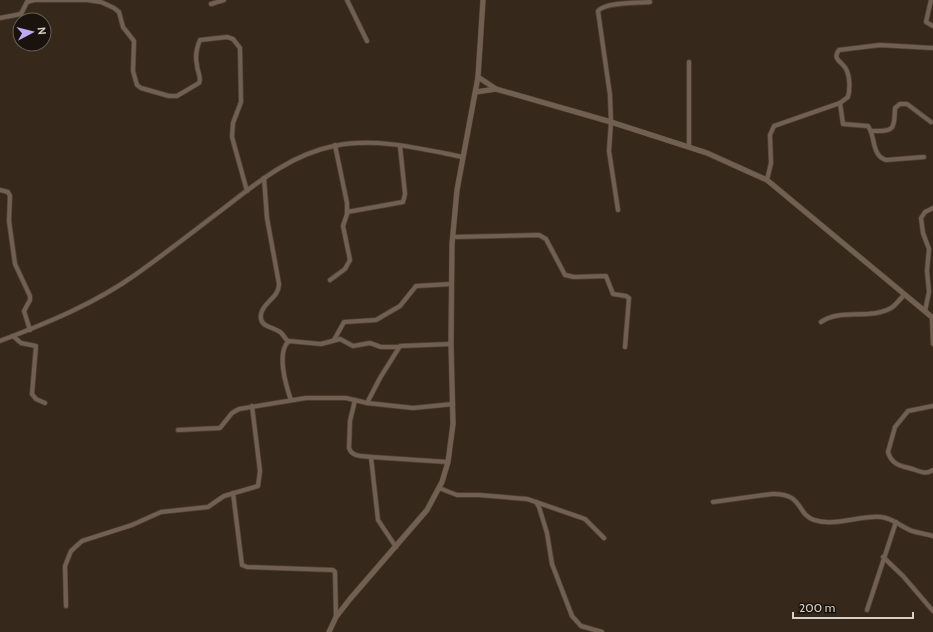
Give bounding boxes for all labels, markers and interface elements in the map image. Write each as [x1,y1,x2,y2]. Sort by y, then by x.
north arrow [12,12,52,52]
text: N [35,26,49,35]
scale bar [793,594,913,620]
text: 200 m [799,600,835,615]

